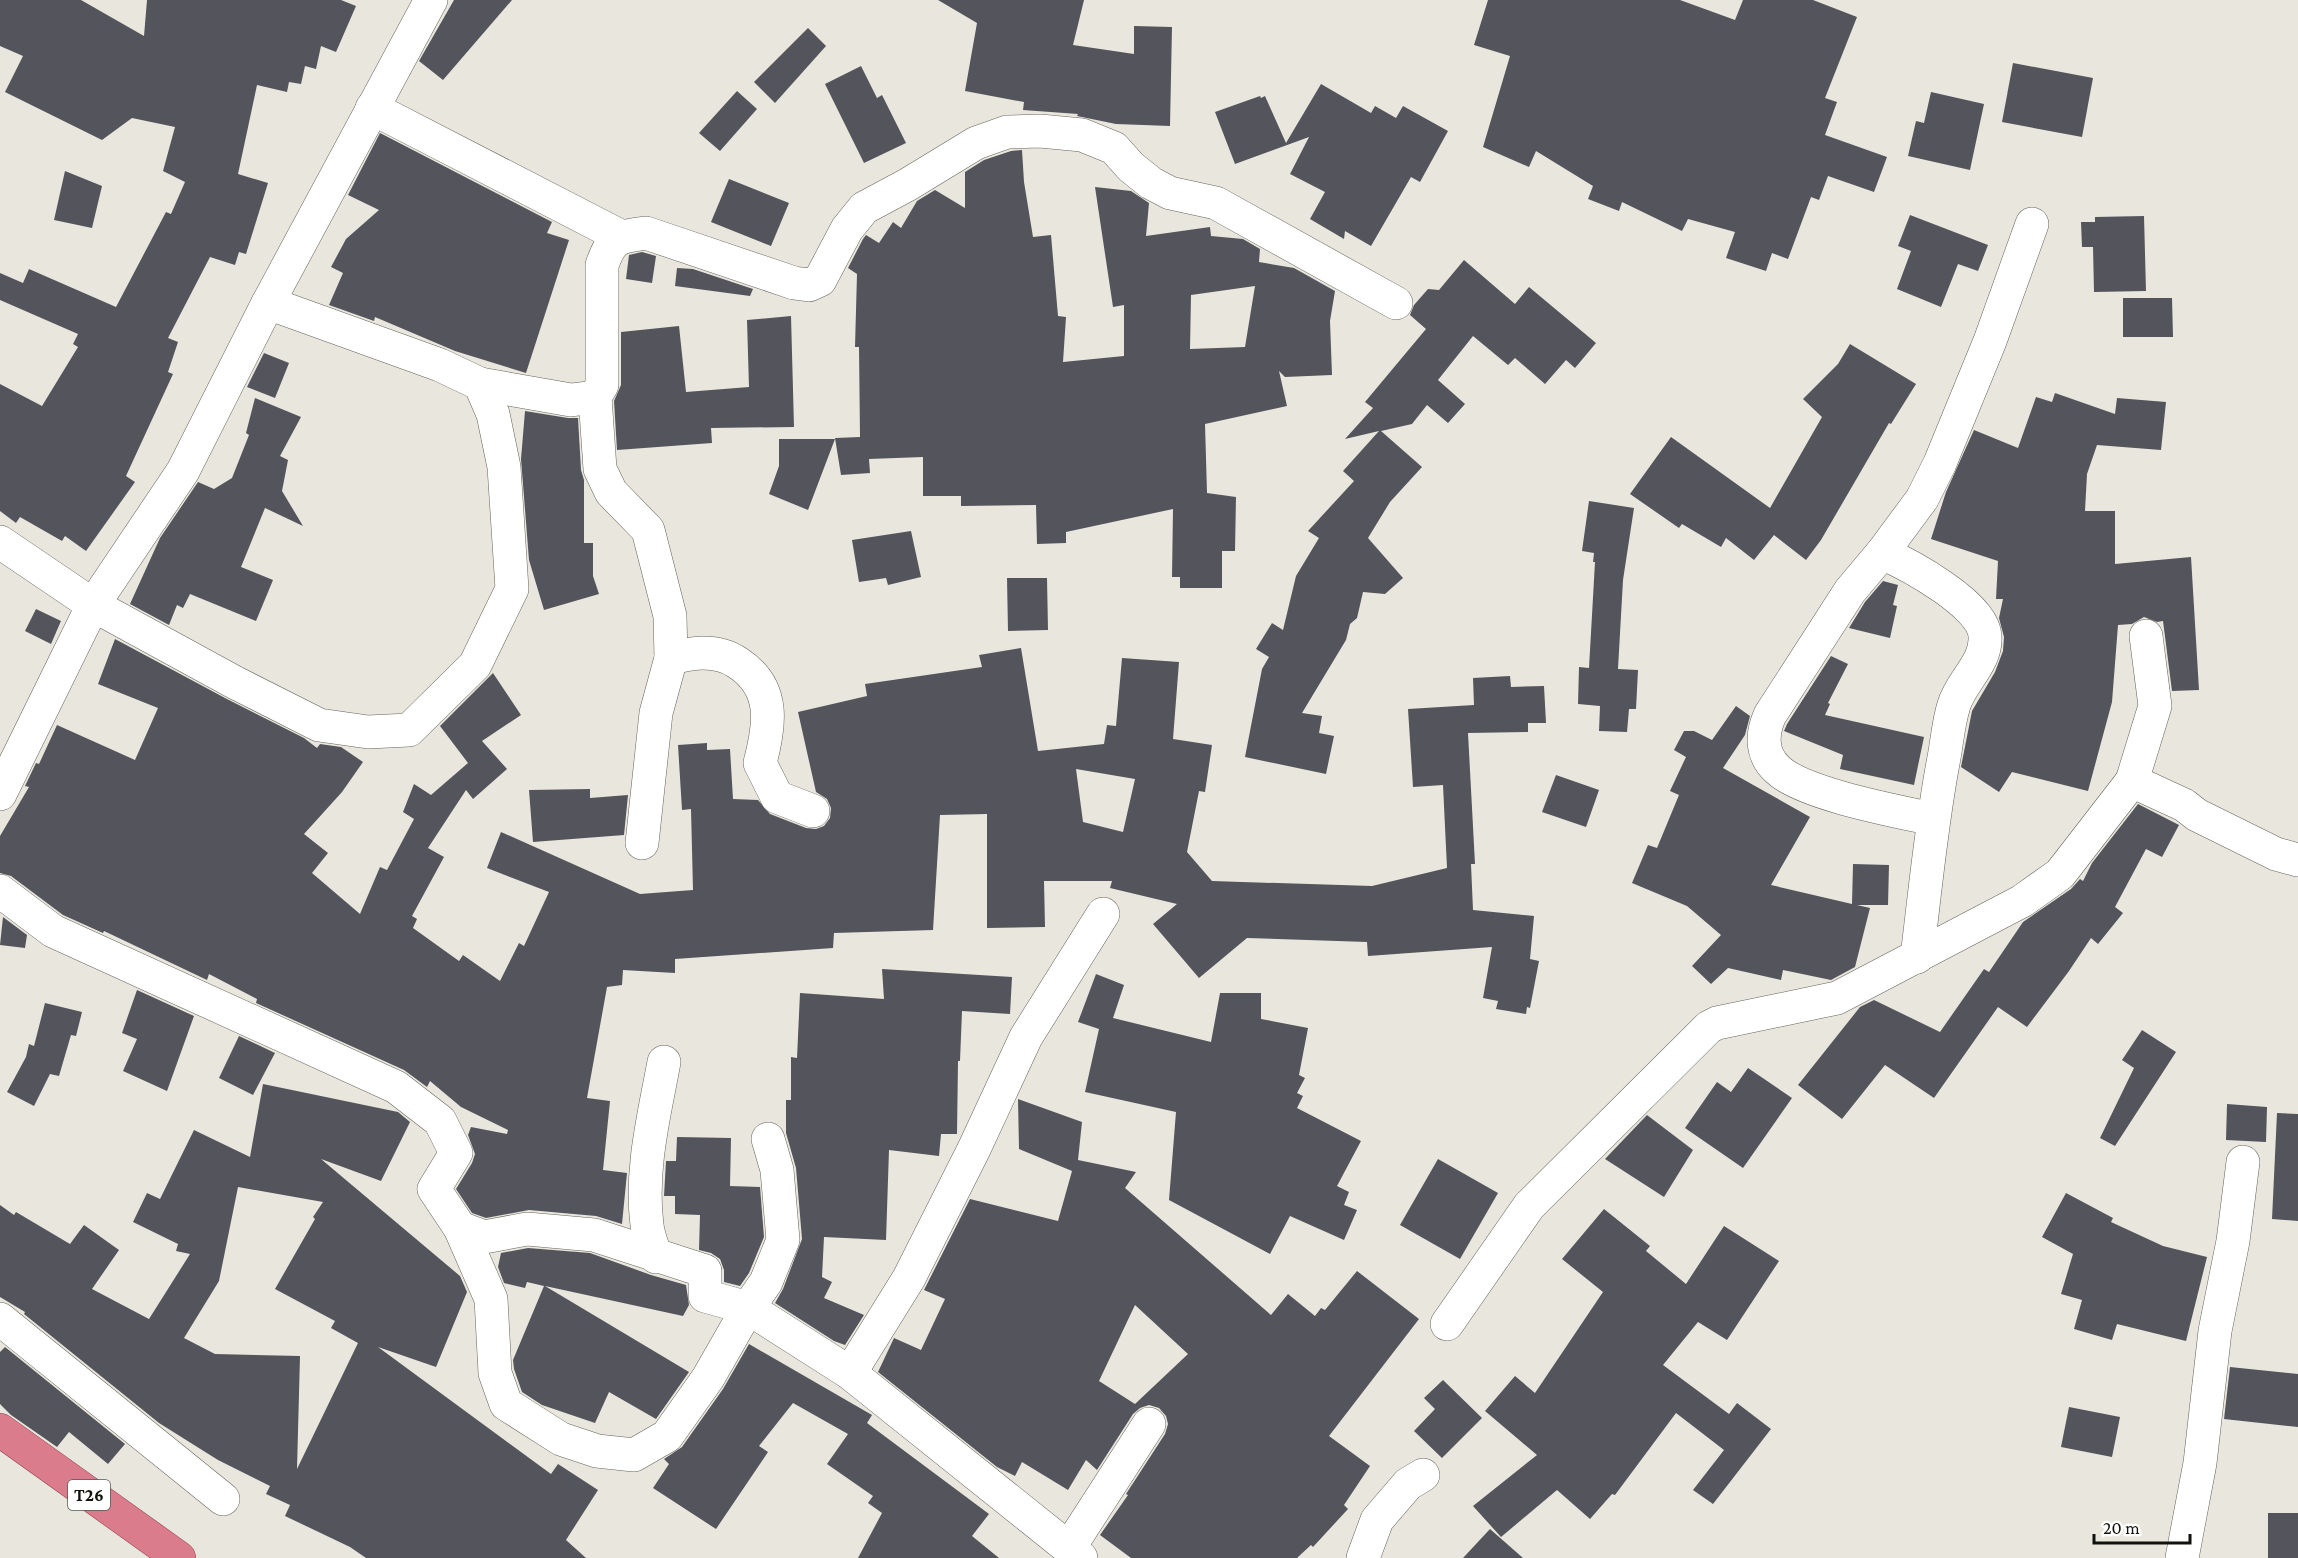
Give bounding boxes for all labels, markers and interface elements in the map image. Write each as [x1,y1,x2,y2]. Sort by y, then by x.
road number: T26 [68,1480,110,1510]
scale bar [2094,1507,2190,1545]
text: 20 m [2103,1518,2140,1538]

